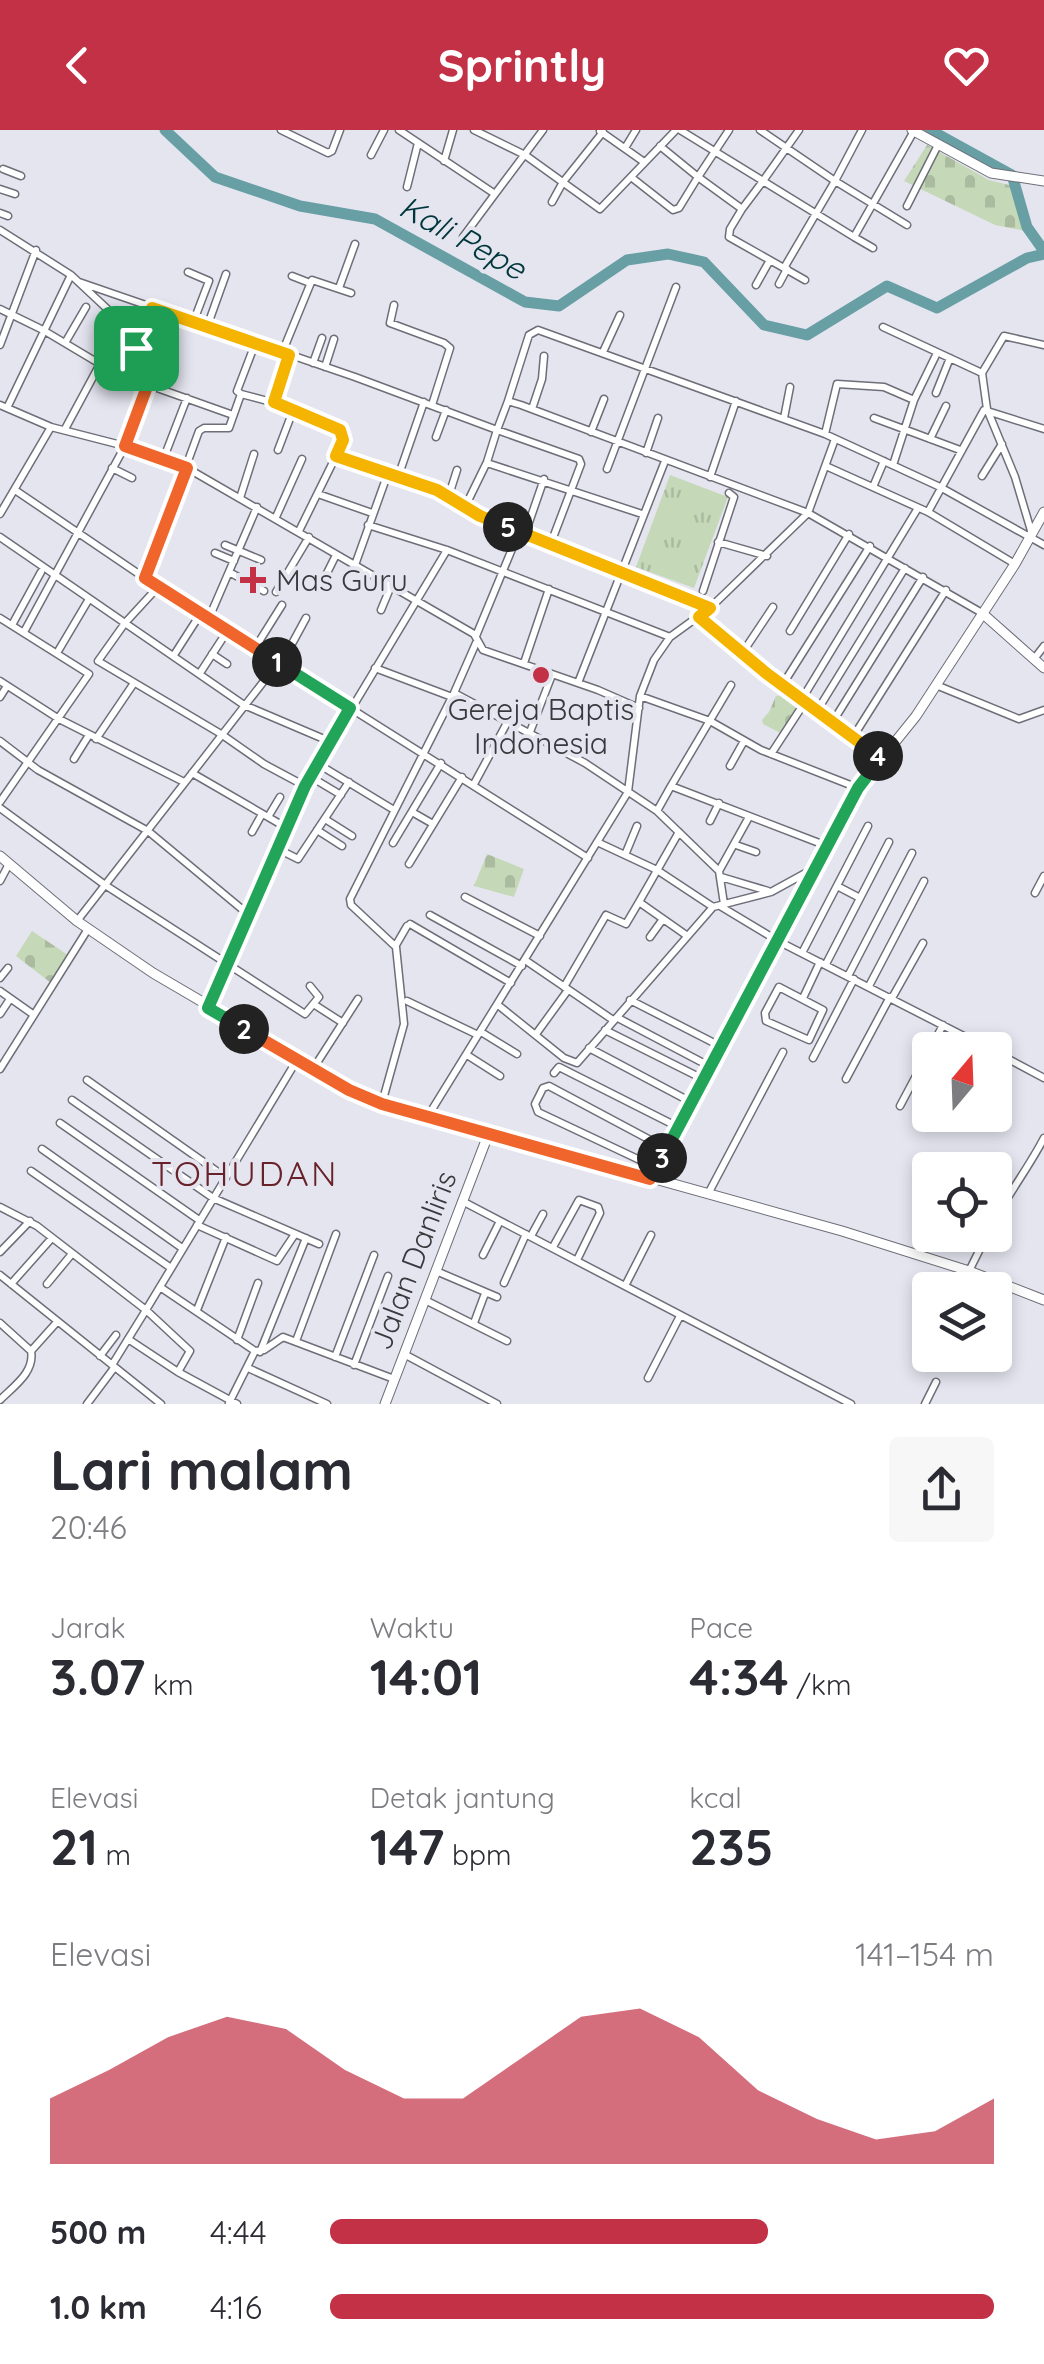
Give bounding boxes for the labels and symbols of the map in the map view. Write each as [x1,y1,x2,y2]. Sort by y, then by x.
water label: Kali Pepe [393,186,535,289]
pin [94,306,179,391]
pin: 5 [483,502,533,552]
place label: Mas Guru [276,561,408,599]
marker: Mas Guru [240,567,266,593]
pin: 1 [252,637,302,687]
marker: Gereja Baptis Indonesia [530,664,552,686]
place label: Gereja Baptis Indonesia [448,690,634,762]
pin: 4 [853,731,903,781]
pin: 2 [219,1004,269,1054]
north arrow [912,1032,1012,1132]
pin: 3 [637,1133,687,1183]
district label: TOHUDAN [151,1151,339,1195]
street label: Jalan Danliris [362,1165,464,1355]

